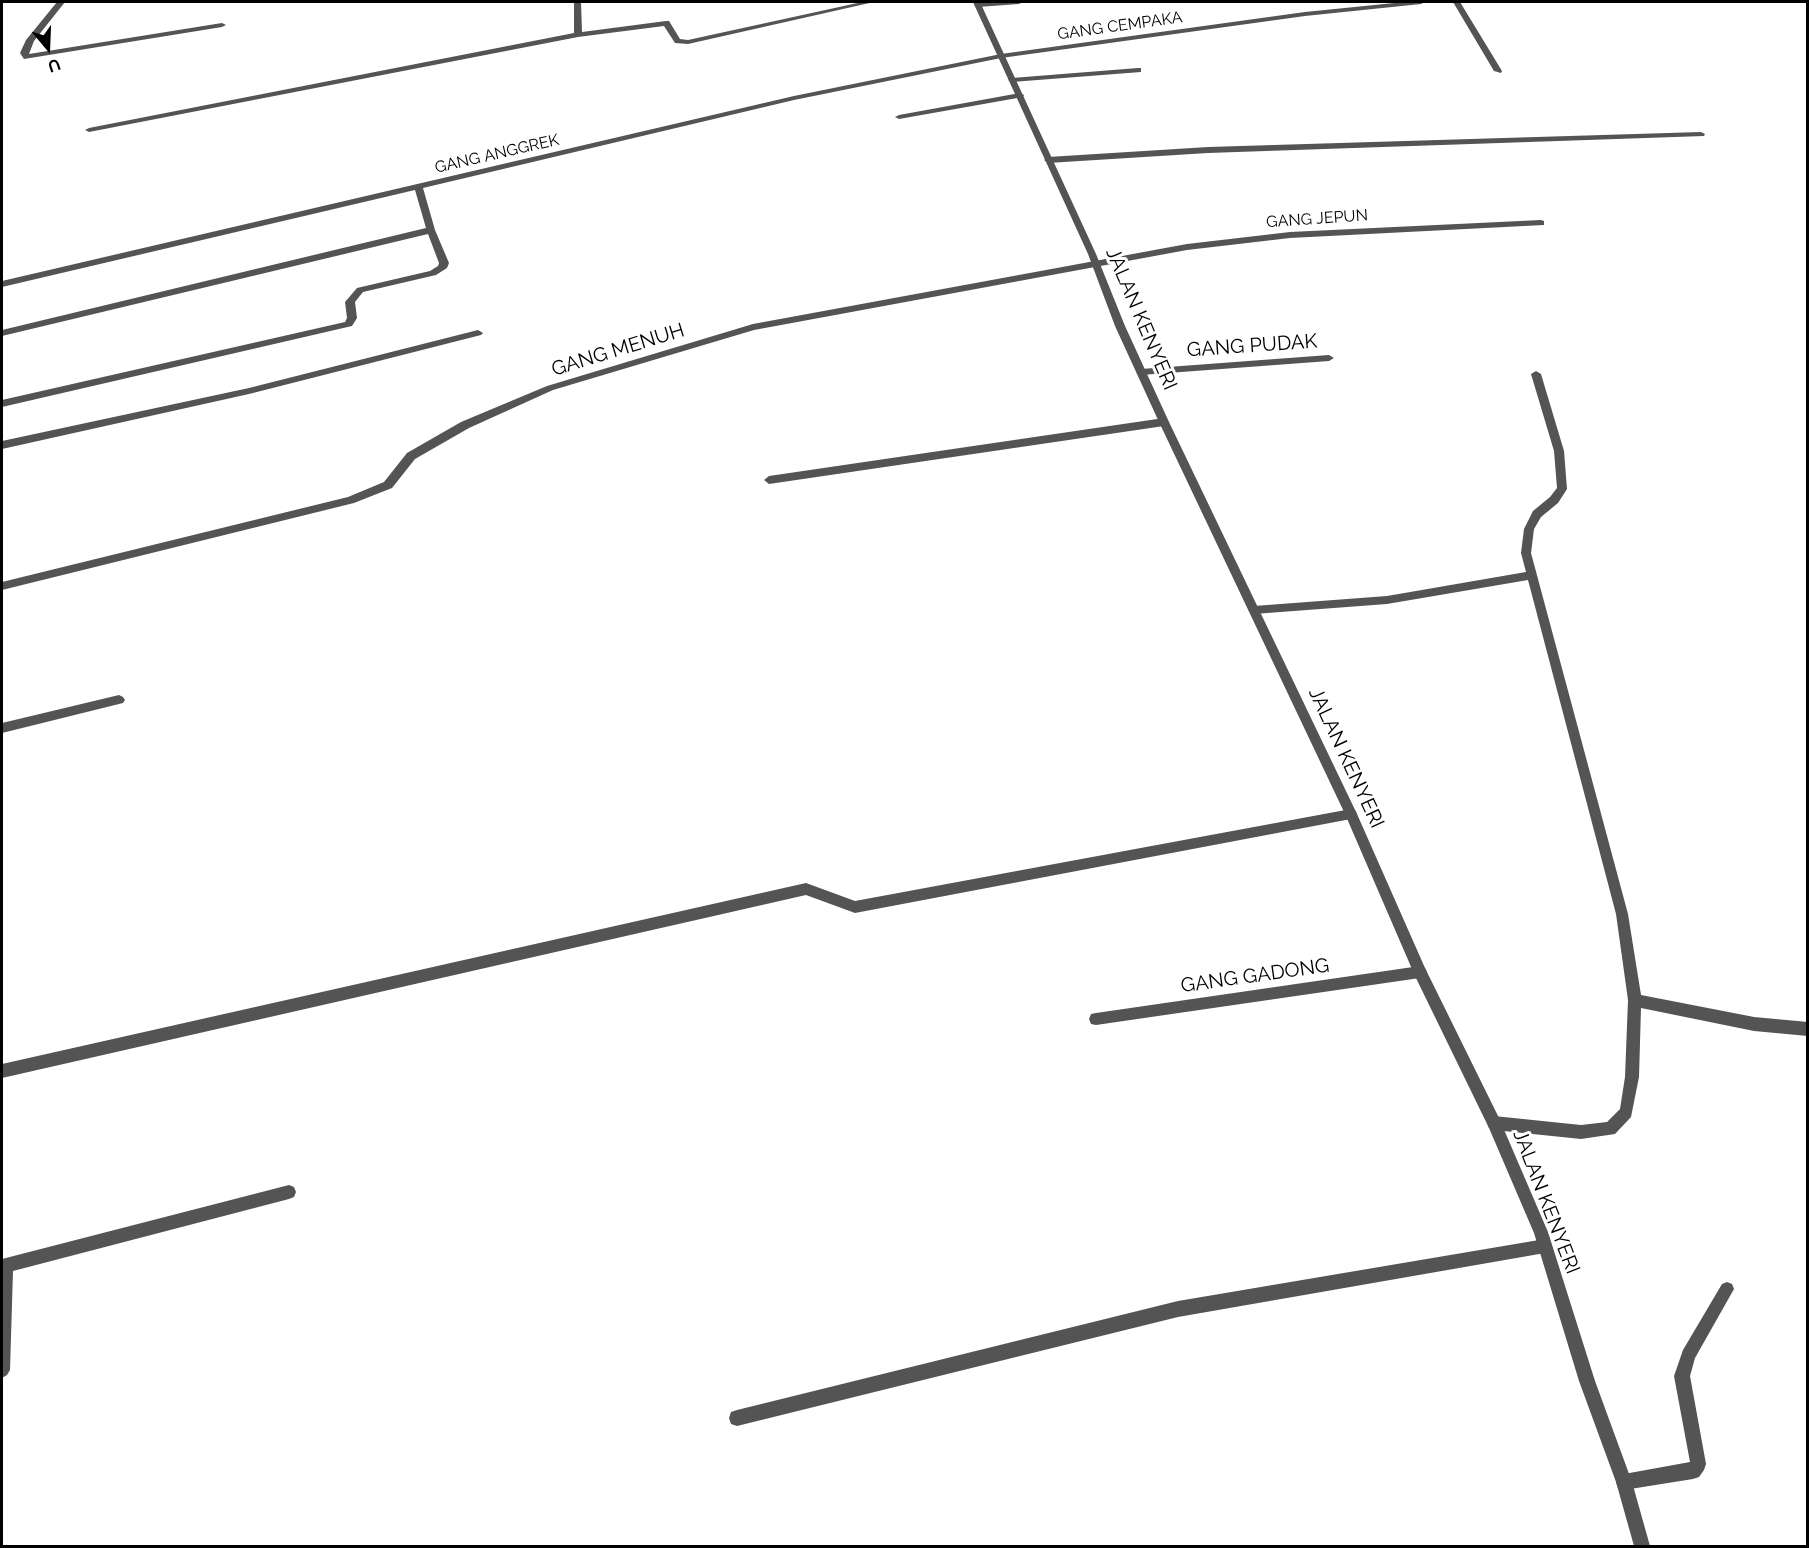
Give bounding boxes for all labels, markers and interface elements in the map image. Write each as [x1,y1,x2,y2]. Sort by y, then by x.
street label: GANG CEMPAKA [1056,8,1184,44]
north arrow [18,18,78,78]
text: U [45,55,63,76]
street label: GANG ANGGREK [433,130,561,178]
street label: GANG JEPUN [1265,206,1369,232]
street label: JALAN KENYERI [1100,244,1182,394]
street label: GANG MENUH [549,318,687,382]
street label: GANG PUDAK [1186,329,1318,363]
street label: JALAN KENYERI [1303,684,1389,832]
street label: GANG GADONG [1179,954,1331,998]
street label: JALAN KENYERI [1508,1127,1584,1277]

